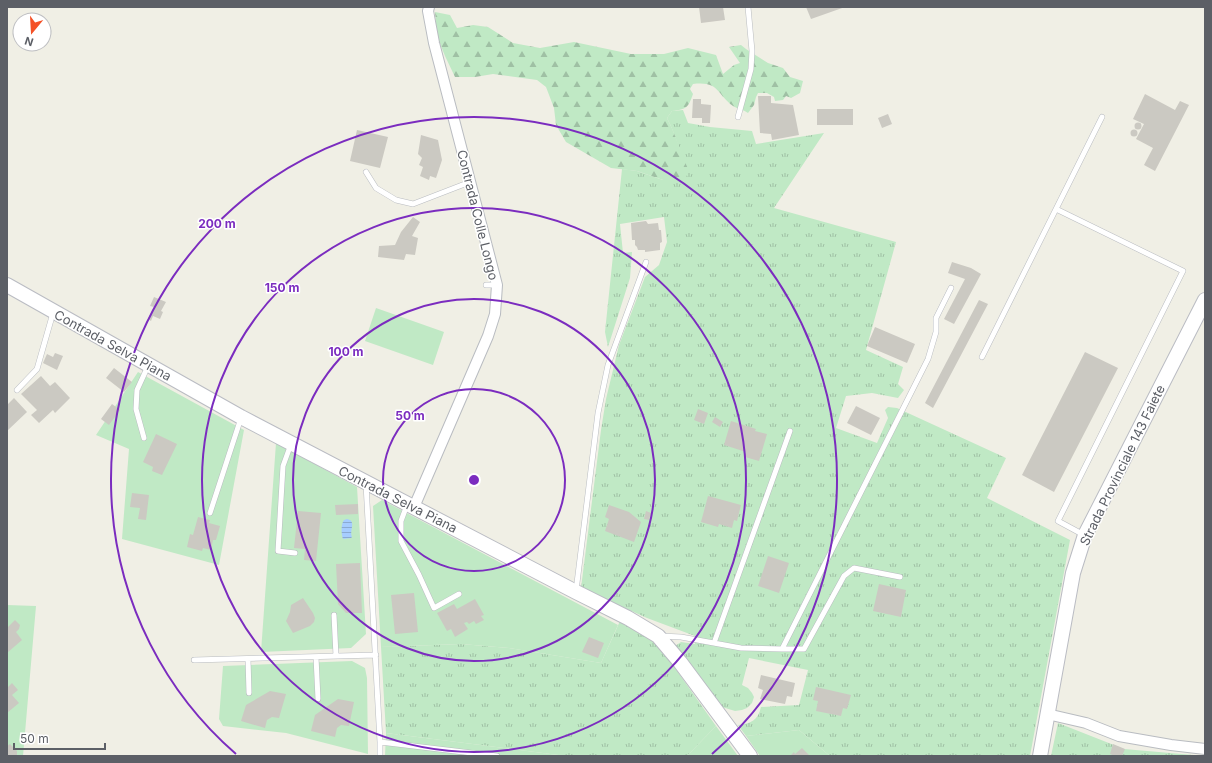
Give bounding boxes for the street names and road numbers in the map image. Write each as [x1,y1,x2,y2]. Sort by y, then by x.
street label: Contrada Colle Longo [454,148,502,282]
street label: Contrada Selva Piana [52,306,174,384]
street label: Strada Provinciale 143 Faiete [1076,382,1168,548]
street label: Contrada Selva Piana [336,462,460,536]

